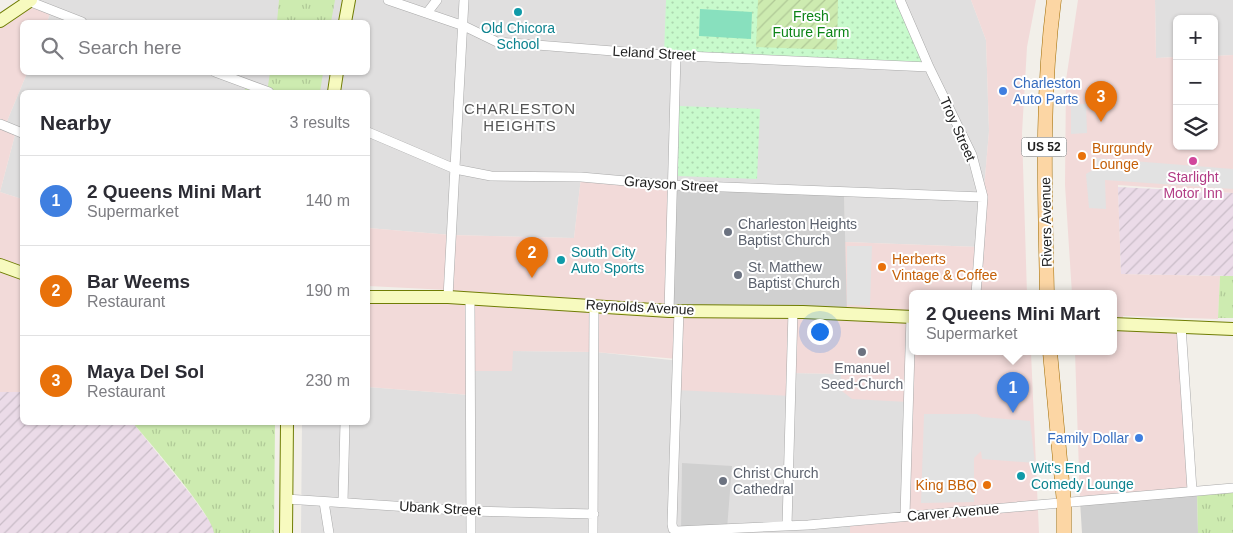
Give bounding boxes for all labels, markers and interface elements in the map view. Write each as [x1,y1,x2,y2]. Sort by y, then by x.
marker: Old Chicora School [512,6,524,18]
park label: Fresh Future Farm [772,8,850,40]
map controls [1173,15,1218,150]
button: + [1173,15,1218,60]
search box [20,20,370,75]
place label: Old Chicora School [481,20,555,52]
icon: search [38,34,66,62]
text: Search here [78,37,182,58]
street label: Leland Street [612,43,696,63]
button: − [1173,60,1218,105]
place label: Charleston Auto Parts [1013,75,1081,107]
pin: 3 [1085,81,1117,122]
marker: Charleston Auto Parts [997,85,1009,97]
street label: Troy Street [937,94,979,164]
district label: CHARLESTON HEIGHTS [464,100,576,134]
button: layers [1173,105,1218,150]
text: Nearby [40,111,111,134]
text: 3 results [290,114,350,131]
road number: US 52 [1022,138,1066,156]
place label: Burgundy Lounge [1092,140,1152,172]
marker: Burgundy Lounge [1076,150,1088,162]
marker: Starlight Motor Inn [1187,155,1199,167]
place label: Starlight Motor Inn [1163,169,1223,201]
street label: Grayson Street [623,173,719,195]
street label: Rivers Avenue [1037,177,1055,267]
text: 2 Queens Mini Mart [87,181,261,202]
text: 1 [52,192,60,209]
text: 140 m [306,192,350,209]
text: Supermarket [87,203,179,220]
place label: Charleston Heights Baptist Church [738,216,857,248]
marker: Charleston Heights Baptist Church [722,226,734,238]
pin: 2 [516,237,548,278]
place label: South City Auto Sports [571,244,644,276]
place label: Herberts Vintage & Coffee [892,251,998,283]
marker: South City Auto Sports [555,254,567,266]
place label: St. Matthew Baptist Church [748,259,840,291]
marker: Herberts Vintage & Coffee [876,261,888,273]
marker: St. Matthew Baptist Church [732,269,744,281]
text: Bar Weems [87,271,190,292]
text: 2 [52,282,60,299]
text: 190 m [306,282,350,299]
popup [909,290,1117,355]
text: Restaurant [87,293,165,310]
street label: Reynolds Avenue [585,296,695,318]
text: 2 Queens Mini Mart [926,303,1100,324]
your location [807,319,833,345]
text: Supermarket [926,325,1017,342]
marker: Emanuel Seed-Church [856,346,868,358]
place label: Emanuel Seed-Church [821,360,903,392]
text: Maya Del Sol [87,361,204,382]
text: 3 [52,372,60,389]
text: 230 m [306,372,350,389]
pin: 1 [997,372,1029,413]
text: Restaurant [87,383,165,400]
place label: Family Dollar [1047,430,1129,446]
marker: Family Dollar [1133,432,1145,444]
place label: Wit's End Comedy Lounge [1031,460,1134,492]
place label: Christ Church Cathedral [733,465,819,497]
marker: Wit's End Comedy Lounge [1015,470,1027,482]
marker: Christ Church Cathedral [717,475,729,487]
place label: King BBQ [916,477,977,493]
marker: King BBQ [981,479,993,491]
street label: Ubank Street [399,498,481,518]
street label: Carver Avenue [906,500,1000,524]

